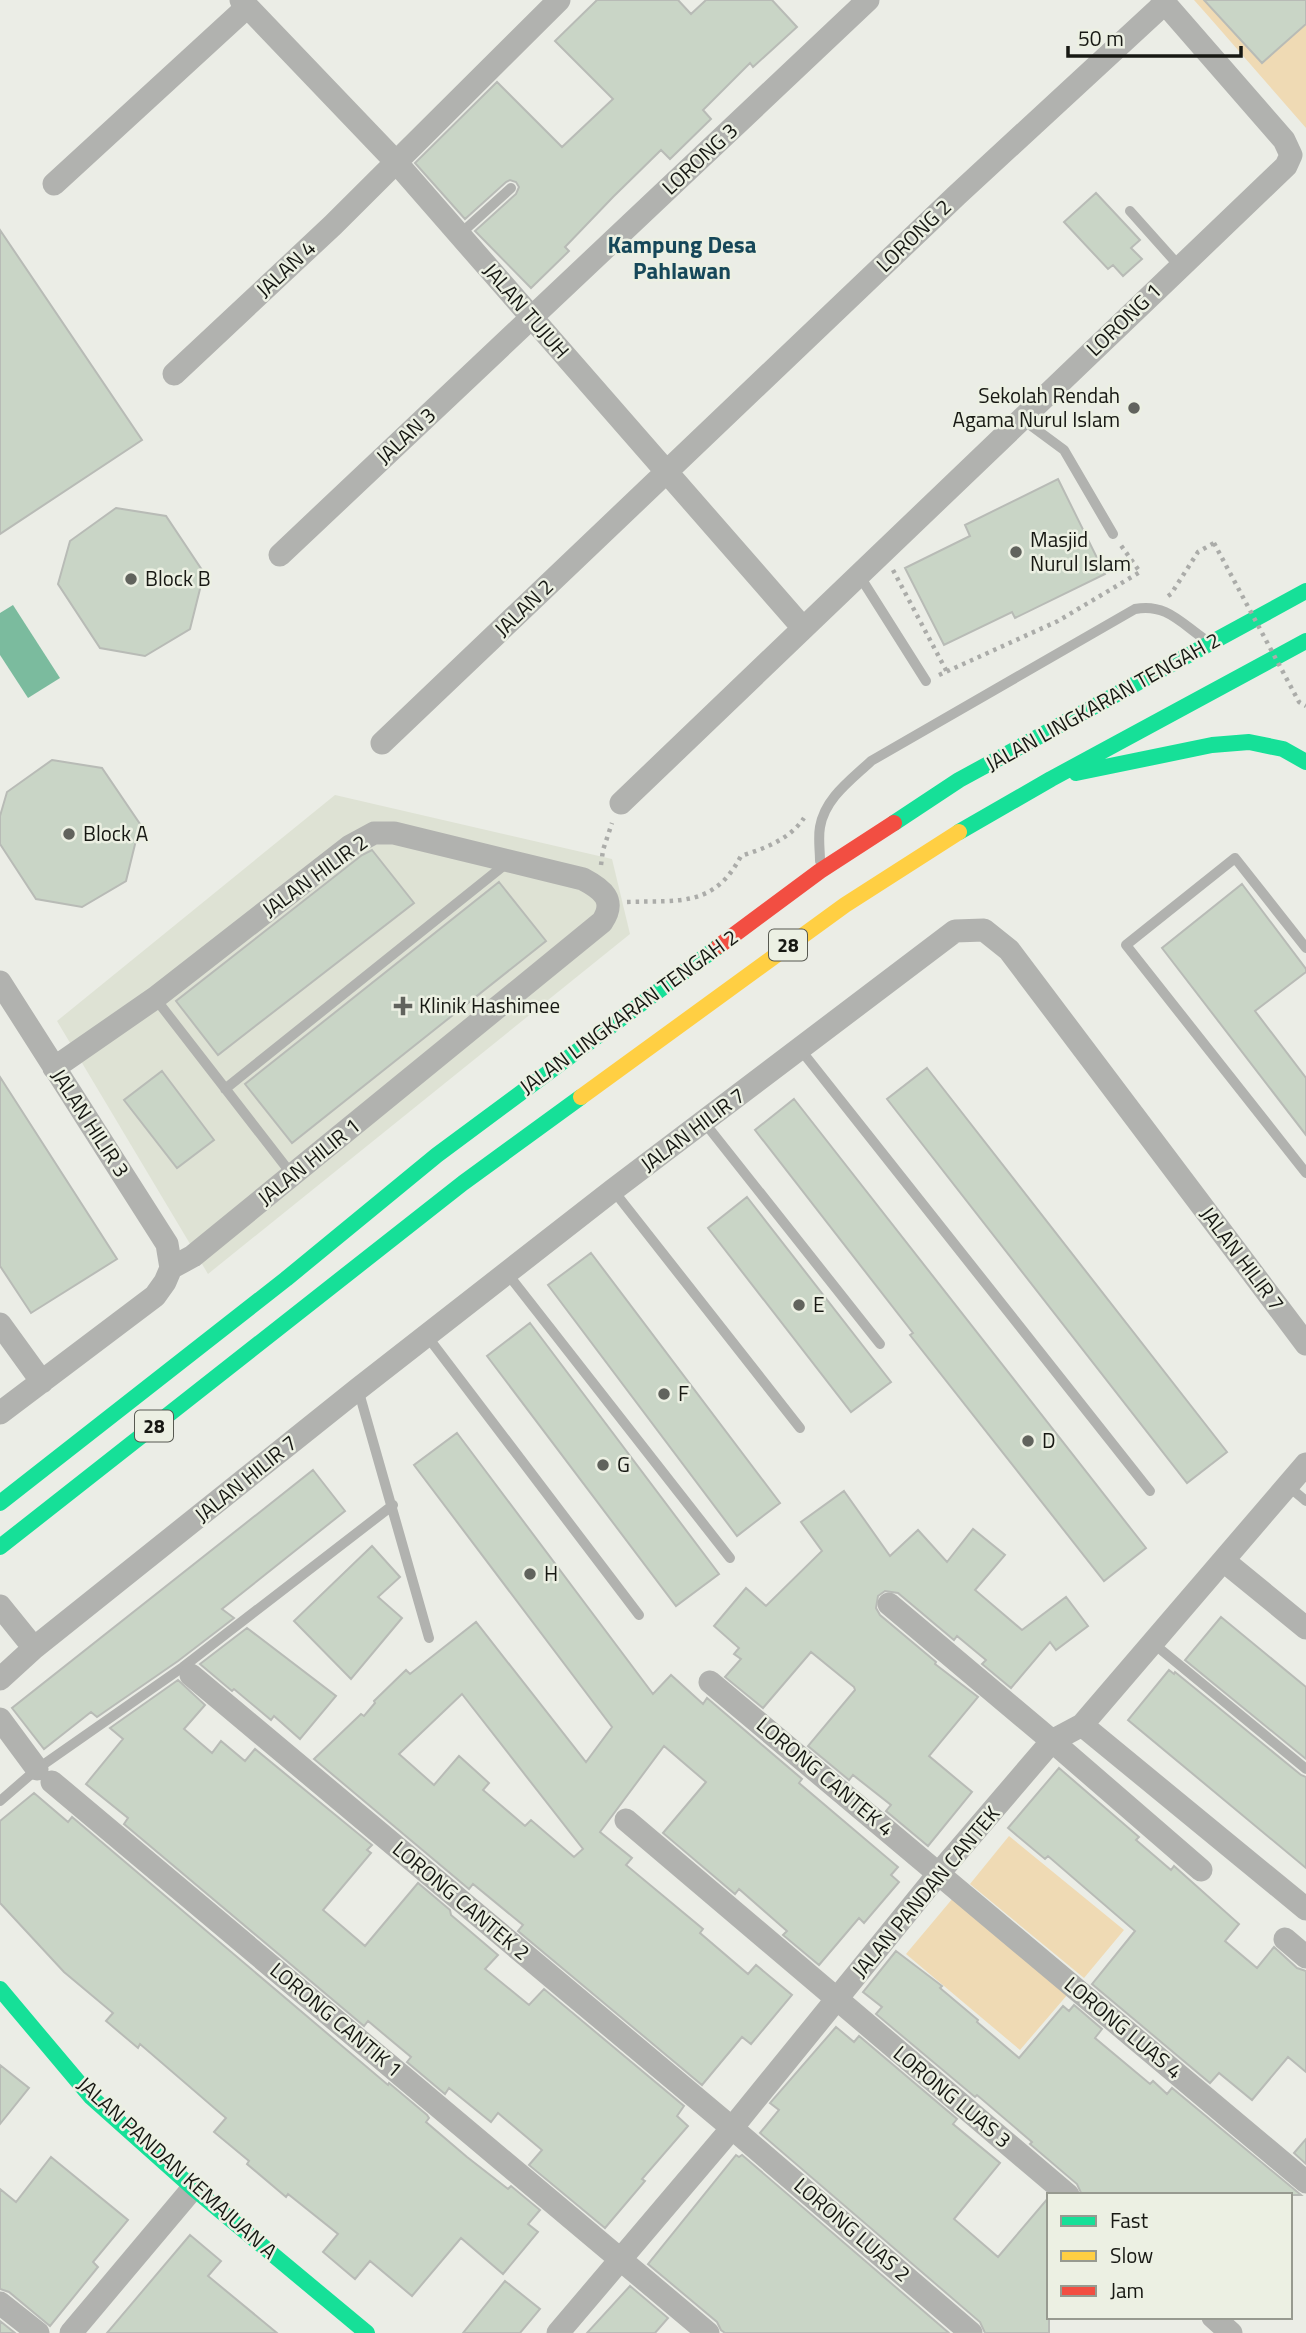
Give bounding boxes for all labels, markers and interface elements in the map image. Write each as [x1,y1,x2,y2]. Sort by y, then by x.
scale bar [1068,14,1241,58]
text: 50 m [1078,22,1124,54]
street label: LORONG 3 [654,115,745,202]
street label: LORONG 2 [868,191,958,279]
district label: Kampung Desa Pahlawan [608,227,756,288]
street label: JALAN 4 [248,232,322,304]
street label: JALAN TUJUH [476,255,578,365]
street label: LORONG 1 [1078,275,1168,363]
place label: Sekolah Rendah Agama Nurul Islam [953,379,1120,435]
street label: JALAN 3 [368,399,442,471]
marker: Sekolah Rendah Agama Nurul Islam [1126,400,1142,416]
place label: Masjid Nurul Islam [1030,523,1131,579]
marker: Masjid Nurul Islam [1008,544,1024,560]
place label: Block B [145,562,211,594]
marker: Block B [123,571,139,587]
street label: JALAN 2 [486,571,560,644]
street label: JALAN LINGKARAN TENGAH 2 [979,623,1226,779]
place label: Block A [83,817,149,849]
marker: Block A [61,826,77,842]
street label: JALAN HILIR 2 [255,826,374,925]
street label: JALAN LINGKARAN TENGAH 2 [512,921,745,1102]
road number: 28 [769,930,807,960]
place label: Klinik Hashimee [419,989,560,1021]
marker: Klinik Hashimee [393,996,413,1016]
street label: JALAN HILIR 3 [44,1062,138,1183]
street label: JALAN HILIR 7 [633,1079,751,1179]
street label: JALAN HILIR 1 [250,1110,367,1213]
street label: JALAN HILIR 7 [1193,1199,1293,1317]
place label: E [813,1288,825,1320]
marker: E [791,1297,807,1313]
place label: F [678,1377,689,1409]
marker: F [656,1386,672,1402]
road number: 28 [135,1410,173,1442]
place label: D [1042,1424,1056,1456]
street label: JALAN HILIR 7 [187,1427,304,1530]
marker: D [1020,1433,1036,1449]
place label: G [617,1448,630,1480]
marker: G [595,1457,611,1473]
place label: H [544,1557,558,1589]
marker: H [522,1566,538,1582]
street label: LORONG CANTEK 4 [750,1709,901,1844]
street label: JALAN PANDAN CANTEK [844,1798,1007,1984]
street label: LORONG CANTEK 2 [386,1833,537,1968]
street label: LORONG CANTIK 1 [263,1954,410,2084]
street label: LORONG LUAS 4 [1058,1968,1190,2086]
street label: LORONG LUAS 3 [887,2037,1019,2155]
street label: JALAN PANDAN KEMAJUAN A [70,2068,285,2266]
street label: LORONG LUAS 2 [787,2169,918,2289]
legend [1047,2193,1292,2319]
text: Fast [1110,2204,1149,2236]
text: Slow [1110,2239,1153,2271]
text: Jam [1110,2274,1144,2306]

